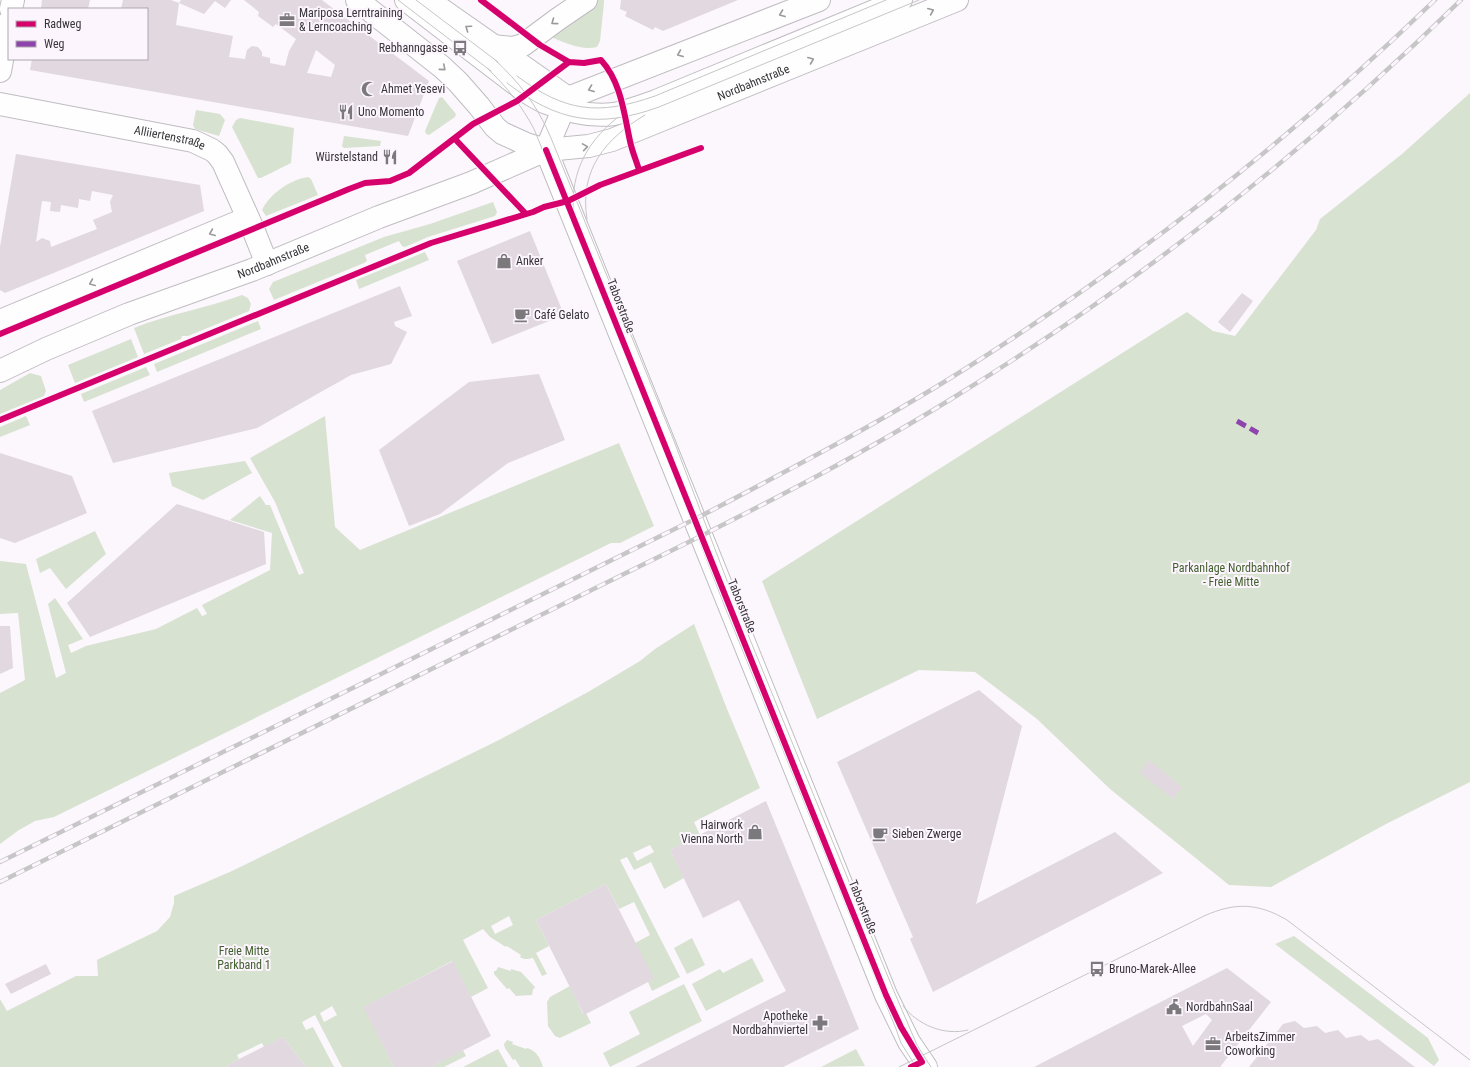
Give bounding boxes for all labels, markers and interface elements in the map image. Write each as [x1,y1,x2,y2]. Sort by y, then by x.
place label: Mariposa Lerntraining & Lerncoaching [299,6,403,34]
legend [8,8,148,60]
one-way arrow [927,8,935,16]
one-way arrow [779,9,786,17]
office icon: Mariposa Lerntraining & Lerncoaching [278,11,296,29]
text: Radweg [44,17,81,31]
one-way arrow [551,17,558,25]
one-way arrow [465,25,472,33]
text: Weg [44,37,65,51]
bus stop icon: Rebhanngasse [451,39,469,57]
place label: Rebhanngasse [379,41,448,55]
one-way arrow [676,50,683,58]
one-way arrow [807,56,814,64]
street label: Nordbahnstraße [715,62,792,103]
one-way arrow [438,63,445,70]
mosque icon: Ahmet Yesevi [360,80,378,98]
place label: Ahmet Yesevi [381,82,445,96]
one-way arrow [587,84,594,92]
restaurant icon: Uno Momento [337,103,355,121]
place label: Uno Momento [358,105,424,119]
street label: Alliiertenstraße [133,123,208,153]
one-way arrow [582,143,588,152]
restaurant icon: Würstelstand [381,148,399,166]
place label: Würstelstand [316,150,378,164]
one-way arrow [209,228,217,236]
street label: Nordbahnstraße [236,240,312,282]
shop icon: Anker [495,252,513,270]
place label: Anker [516,254,544,268]
street label: Taborstraße [604,277,638,335]
one-way arrow [89,278,96,286]
cafe icon: Café Gelato [513,306,531,324]
place label: Café Gelato [534,308,589,322]
park label: Parkanlage Nordbahnhof - Freie Mitte [1172,561,1290,589]
street label: Taborstraße [725,577,759,635]
place label: Hairwork Vienna North [681,818,744,846]
shop icon: Hairwork Vienna North [746,823,764,841]
cafe icon: Sieben Zwerge [871,825,889,843]
place label: Sieben Zwerge [892,827,962,841]
street label: Taborstraße [846,878,880,936]
park label: Freie Mitte Parkband 1 [217,944,271,972]
bus stop icon: Bruno-Marek-Allee [1088,960,1106,978]
place label: Bruno-Marek-Allee [1109,962,1196,976]
public building icon: NordbahnSaal [1165,998,1183,1016]
place label: NordbahnSaal [1186,1000,1253,1014]
place label: Apotheke Nordbahnviertel [732,1009,808,1037]
pharmacy icon: Apotheke Nordbahnviertel [811,1014,829,1032]
place label: ArbeitsZimmer Coworking [1225,1030,1296,1058]
office icon: ArbeitsZimmer Coworking [1204,1035,1222,1053]

